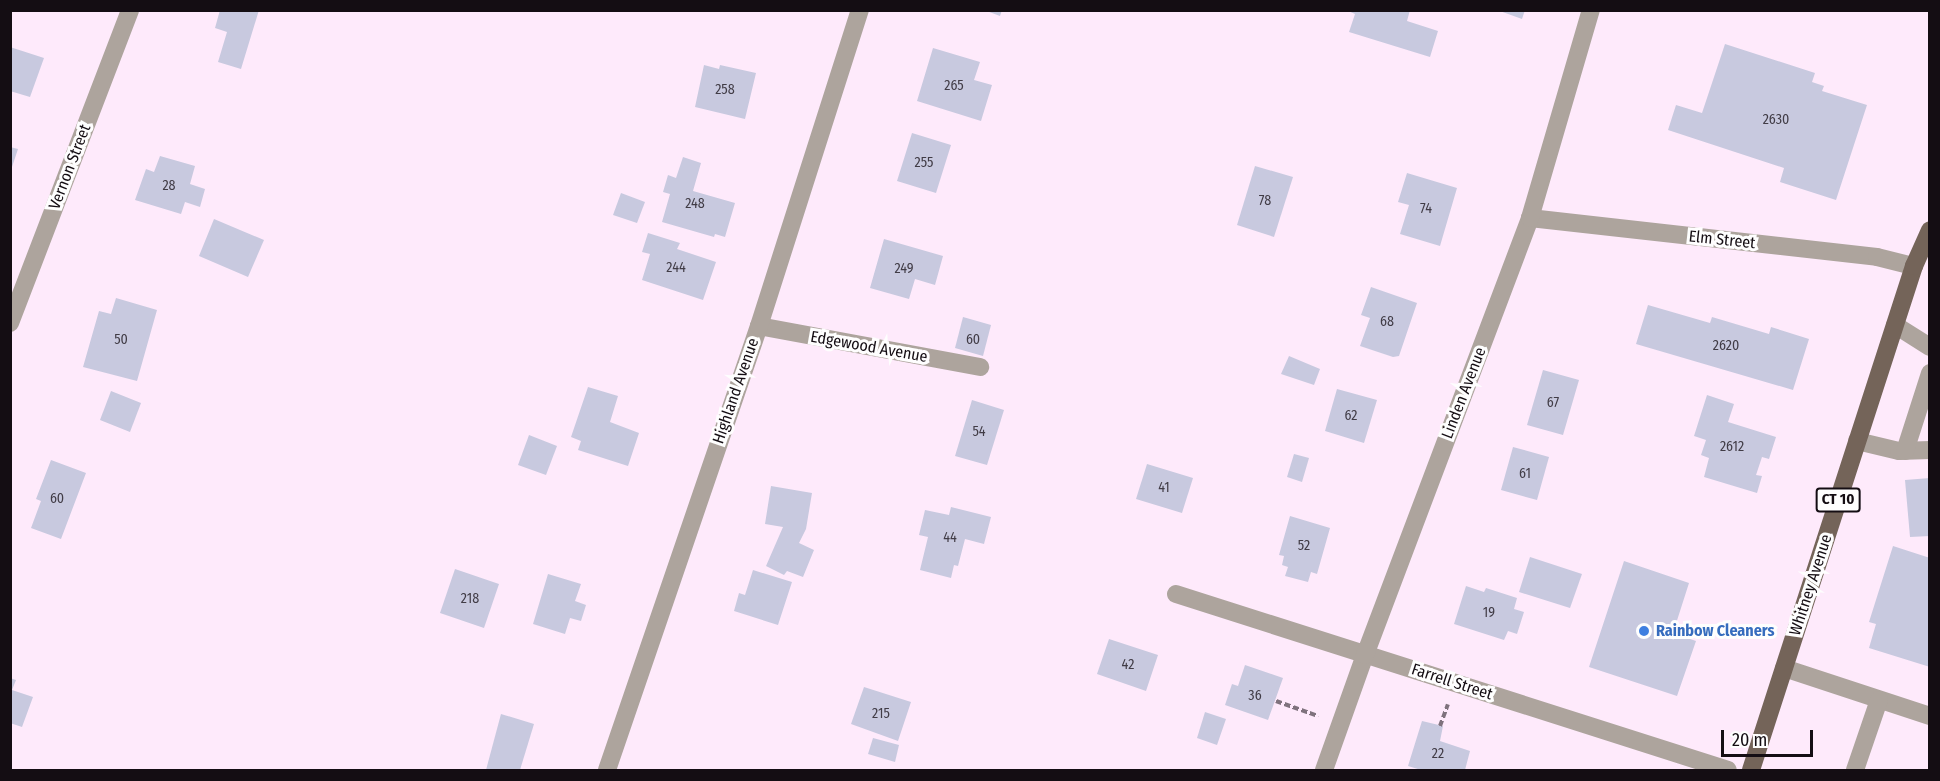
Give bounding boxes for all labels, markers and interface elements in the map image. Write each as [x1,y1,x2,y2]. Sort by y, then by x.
house number: 265 [944,78,964,94]
house number: 258 [715,82,735,98]
house number: 2630 [1763,112,1789,128]
street label: Vernon Street [45,122,95,212]
house number: 255 [915,155,933,171]
house number: 28 [162,178,176,194]
house number: 78 [1259,193,1271,209]
house number: 248 [685,196,705,212]
house number: 74 [1420,201,1432,217]
street label: Elm Street [1688,227,1756,253]
house number: 244 [666,260,686,276]
house number: 249 [894,261,914,277]
house number: 68 [1380,314,1394,330]
street label: Edgewood Avenue [809,327,929,367]
house number: 50 [114,332,128,348]
house number: 60 [966,332,980,348]
street label: Highland Avenue [709,336,763,446]
house number: 2620 [1713,338,1739,354]
street label: Linden Avenue [1438,345,1490,441]
house number: 67 [1547,395,1559,411]
house number: 62 [1345,408,1357,424]
house number: 54 [972,424,986,440]
house number: 2612 [1720,439,1744,455]
house number: 61 [1519,466,1531,482]
house number: 41 [1158,480,1170,496]
road number: CT 10 [1816,488,1860,512]
house number: 60 [50,491,64,507]
house number: 44 [943,530,957,546]
street label: Whitney Avenue [1786,532,1836,638]
house number: 52 [1298,538,1310,554]
house number: 218 [461,591,479,607]
house number: 19 [1483,605,1495,621]
place label: Rainbow Cleaners [1656,621,1775,641]
marker: Rainbow Cleaners [1637,624,1651,638]
house number: 42 [1122,657,1134,673]
street label: Farrell Street [1409,660,1495,704]
house number: 36 [1248,688,1262,704]
house number: 215 [872,706,890,722]
scale bar [1724,718,1816,756]
text: 20 m [1732,729,1767,751]
house number: 22 [1432,746,1444,762]

